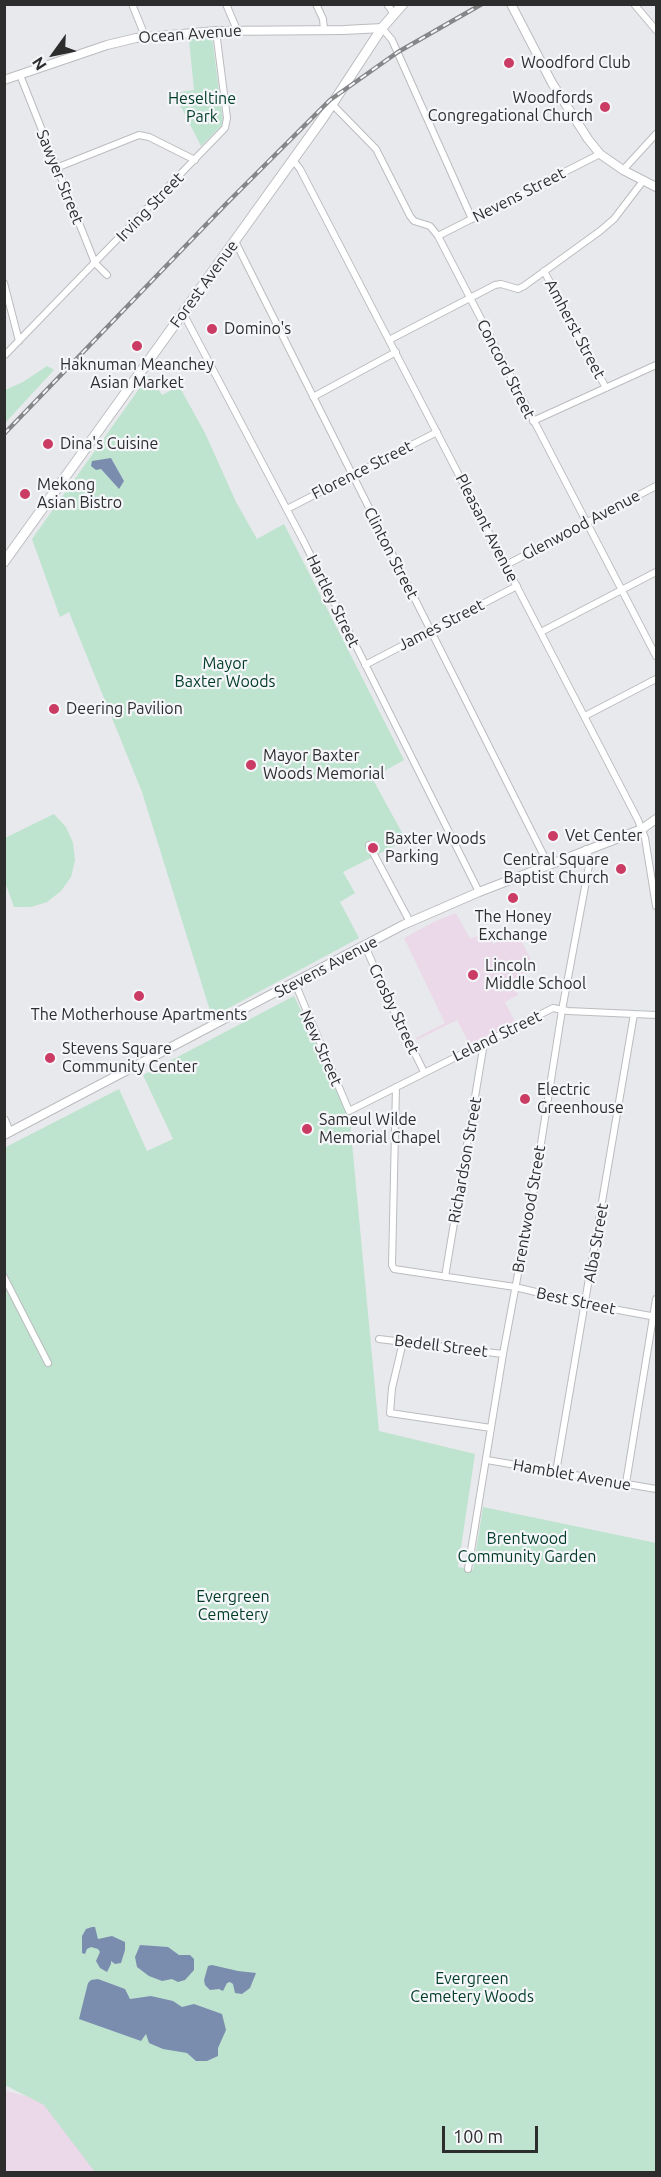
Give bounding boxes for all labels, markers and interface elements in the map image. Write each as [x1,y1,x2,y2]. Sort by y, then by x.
street label: Ocean Avenue [138,21,242,47]
north arrow [24,24,84,84]
place label: Woodford Club [521,53,631,73]
text: N [28,54,50,74]
marker: Woodford Club [502,56,516,70]
place label: Woodfords Congregational Church [428,88,593,126]
park label: Heseltine Park [168,89,236,127]
marker: Woodfords Congregational Church [598,100,612,114]
street label: Sawyer Street [32,127,88,227]
street label: Nevens Street [470,163,568,227]
street label: Irving Street [112,168,188,246]
street label: Forest Avenue [166,237,242,331]
street label: Amherst Street [541,276,609,382]
street label: Concord Street [473,316,539,422]
place label: Domino's [224,319,291,339]
marker: Domino's [205,322,219,336]
marker: Haknuman Meanchey Asian Market [130,339,144,353]
place label: Haknuman Meanchey Asian Market [60,355,214,393]
place label: Dina's Cuisine [60,434,158,454]
street label: Florence Street [308,436,416,504]
marker: Dina's Cuisine [41,437,55,451]
street label: Pleasant Avenue [451,471,523,585]
place label: Mekong Asian Bistro [37,475,122,513]
street label: Glenwood Avenue [519,486,643,564]
marker: Mekong Asian Bistro [18,487,32,501]
street label: Clinton Street [360,504,422,602]
street label: Hartley Street [302,551,364,651]
street label: James Street [395,595,487,655]
park label: Mayor Baxter Woods [175,654,275,692]
place label: Deering Pavilion [66,699,183,719]
marker: Deering Pavilion [47,702,61,716]
place label: Mayor Baxter Woods Memorial [263,746,385,784]
marker: Mayor Baxter Woods Memorial [244,758,258,772]
place label: Vet Center [565,826,642,846]
place label: Baxter Woods Parking [385,829,486,867]
marker: Vet Center [546,829,560,843]
marker: Baxter Woods Parking [366,841,380,855]
place label: Central Square Baptist Church [503,850,609,888]
marker: Central Square Baptist Church [614,862,628,876]
marker: The Honey Exchange [506,891,520,905]
place label: The Honey Exchange [475,907,551,945]
street label: Stevens Avenue [271,932,381,1002]
place label: Lincoln Middle School [485,956,586,994]
street label: Crosby Street [365,961,423,1057]
marker: Lincoln Middle School [466,968,480,982]
marker: The Motherhouse Apartments [132,989,146,1003]
place label: The Motherhouse Apartments [31,1005,247,1025]
street label: Leland Street [450,1006,544,1066]
street label: New Street [296,1007,346,1089]
place label: Stevens Square Community Center [62,1039,198,1077]
marker: Stevens Square Community Center [43,1051,57,1065]
place label: Electric Greenhouse [537,1080,624,1118]
marker: Electric Greenhouse [518,1092,532,1106]
street label: Richardson Street [444,1095,486,1225]
place label: Sameul Wilde Memorial Chapel [319,1110,440,1148]
marker: Sameul Wilde Memorial Chapel [300,1122,314,1136]
street label: Brentwood Street [508,1144,550,1274]
street label: Alba Street [580,1202,612,1284]
street label: Best Street [535,1283,617,1319]
street label: Bedell Street [393,1331,489,1361]
street label: Hamblet Avenue [512,1455,632,1495]
park label: Brentwood Community Garden [458,1529,596,1567]
park label: Evergreen Cemetery [196,1587,270,1625]
park label: Evergreen Cemetery Woods [410,1969,534,2007]
scale bar [445,2114,541,2152]
text: 100 m [453,2126,503,2146]

